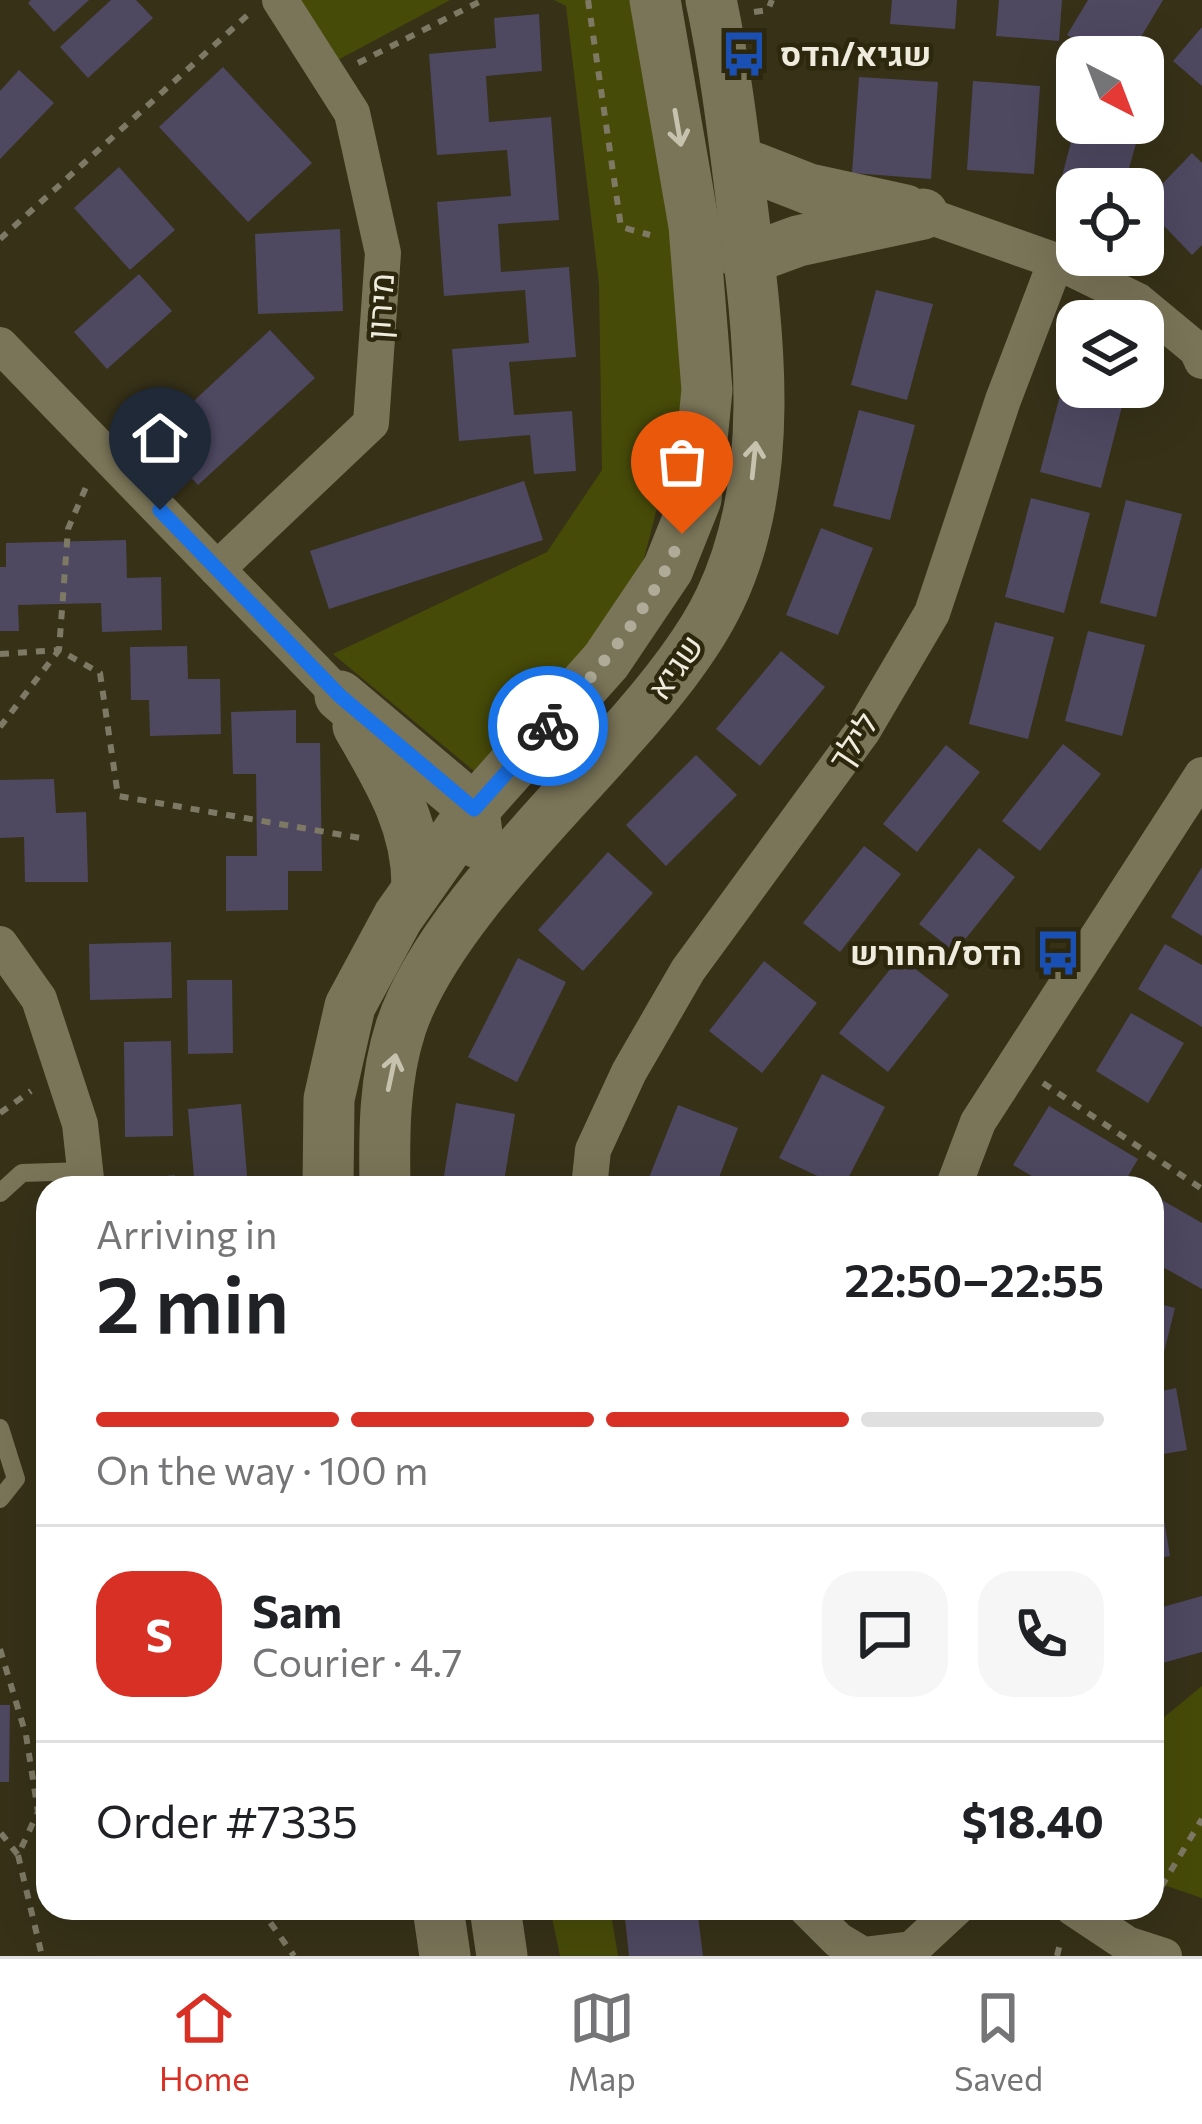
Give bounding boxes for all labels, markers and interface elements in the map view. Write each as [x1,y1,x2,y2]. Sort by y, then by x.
bus stop icon: שגיא/הדס [719,29,769,79]
place label: שגיא/הדס [780,32,931,73]
north arrow [1056,36,1164,144]
map controls [1056,36,1164,408]
one-way arrow [667,108,690,147]
button: locate [1056,168,1164,276]
street label: מירון [356,271,401,340]
button: layers [1056,300,1164,408]
pin [109,387,211,510]
icon: home [127,405,193,471]
pin [631,411,733,534]
icon: bag [649,429,715,495]
one-way arrow [743,441,766,480]
street label: שגיא [637,626,711,707]
courier [488,666,608,786]
icon: bike [515,693,581,759]
street label: לילך [818,704,886,777]
bus stop icon: הדס/החורש [1033,928,1083,978]
place label: הדס/החורש [850,931,1022,972]
one-way arrow [382,1053,404,1092]
text: Arriving in [96,1209,277,1257]
text: 22:50–22:55 [844,1251,1104,1306]
text: 2 min [96,1254,289,1349]
text: On the way · 100 m [96,1445,428,1493]
button: chat [822,1571,948,1697]
button: phone [978,1571,1104,1697]
text: Sam [252,1582,342,1637]
text: S [145,1606,173,1661]
text: Courier · 4.7 [252,1637,462,1685]
text: Order #7335 [96,1792,358,1847]
text: $18.40 [962,1792,1104,1847]
tab: Home [159,1985,250,2098]
tab: Map [568,1985,636,2098]
tab: Saved [954,1985,1043,2098]

